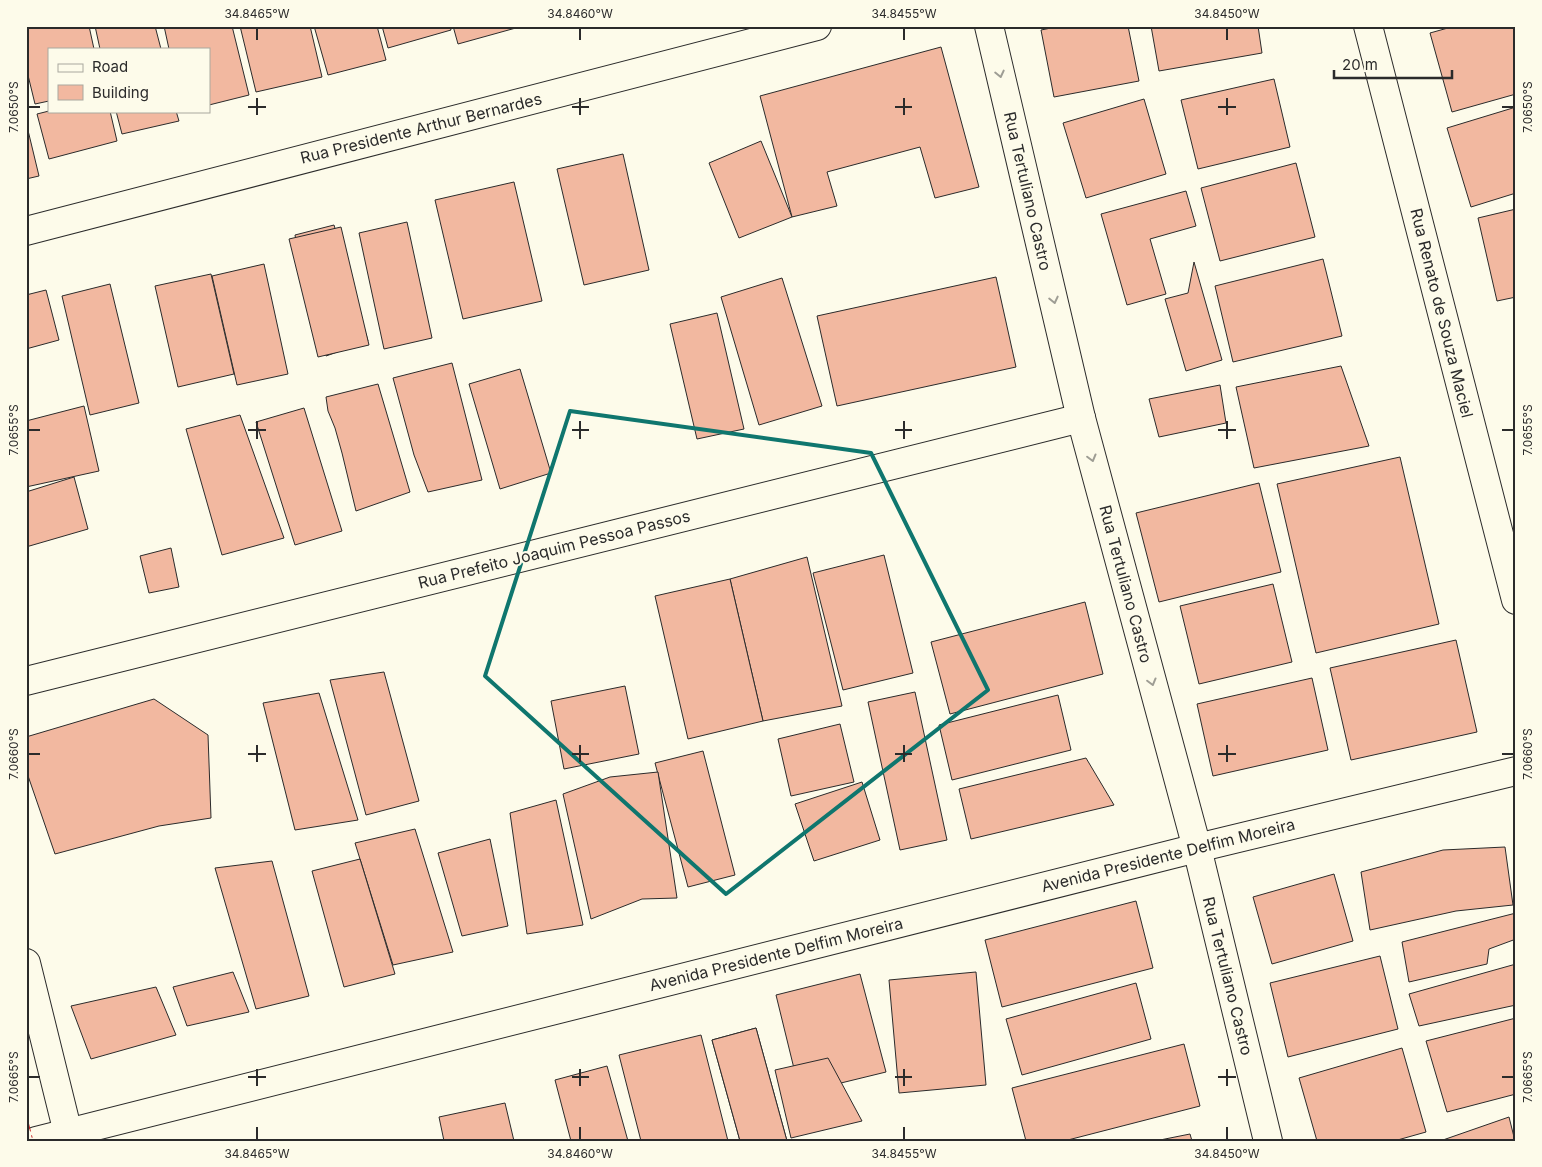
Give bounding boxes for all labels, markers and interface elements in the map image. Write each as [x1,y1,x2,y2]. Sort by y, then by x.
text: 34.8465°W [224,6,290,21]
text: 34.8460°W [547,6,613,21]
text: 34.8455°W [871,6,937,21]
text: 34.8450°W [1194,6,1260,21]
legend [48,48,210,112]
scale bar [1334,48,1452,80]
text: 20 m [1342,55,1378,74]
text: Road [92,57,128,76]
one-way arrow [994,69,1005,78]
text: 7.0650°S [6,81,21,133]
text: 7.0650°S [1520,81,1535,133]
text: Building [92,83,149,102]
street label: Rua Presidente Arthur Bernardes [298,88,544,168]
street label: Rua Tertuliano Castro [1000,110,1056,272]
street label: Rua Renato de Souza Maciel [1406,206,1478,420]
one-way arrow [1048,296,1059,304]
text: 7.0655°S [6,404,21,456]
text: 7.0655°S [1520,404,1535,456]
one-way arrow [1086,453,1097,462]
street label: Rua Tertuliano Castro [1095,503,1157,665]
street label: Rua Prefeito Joaquim Pessoa Passos [416,505,692,593]
one-way arrow [1147,678,1157,686]
text: 7.0660°S [6,728,21,780]
text: 7.0660°S [1520,728,1535,780]
street label: Avenida Presidente Delfim Moreira [1039,814,1297,896]
street label: Rua Tertuliano Castro [1199,895,1257,1057]
street label: Avenida Presidente Delfim Moreira [647,913,905,995]
text: 7.0665°S [6,1051,21,1103]
text: 7.0665°S [1520,1051,1535,1103]
text: 34.8465°W [224,1146,290,1161]
text: 34.8460°W [547,1146,613,1161]
text: 34.8455°W [871,1146,937,1161]
text: 34.8450°W [1194,1146,1260,1161]

